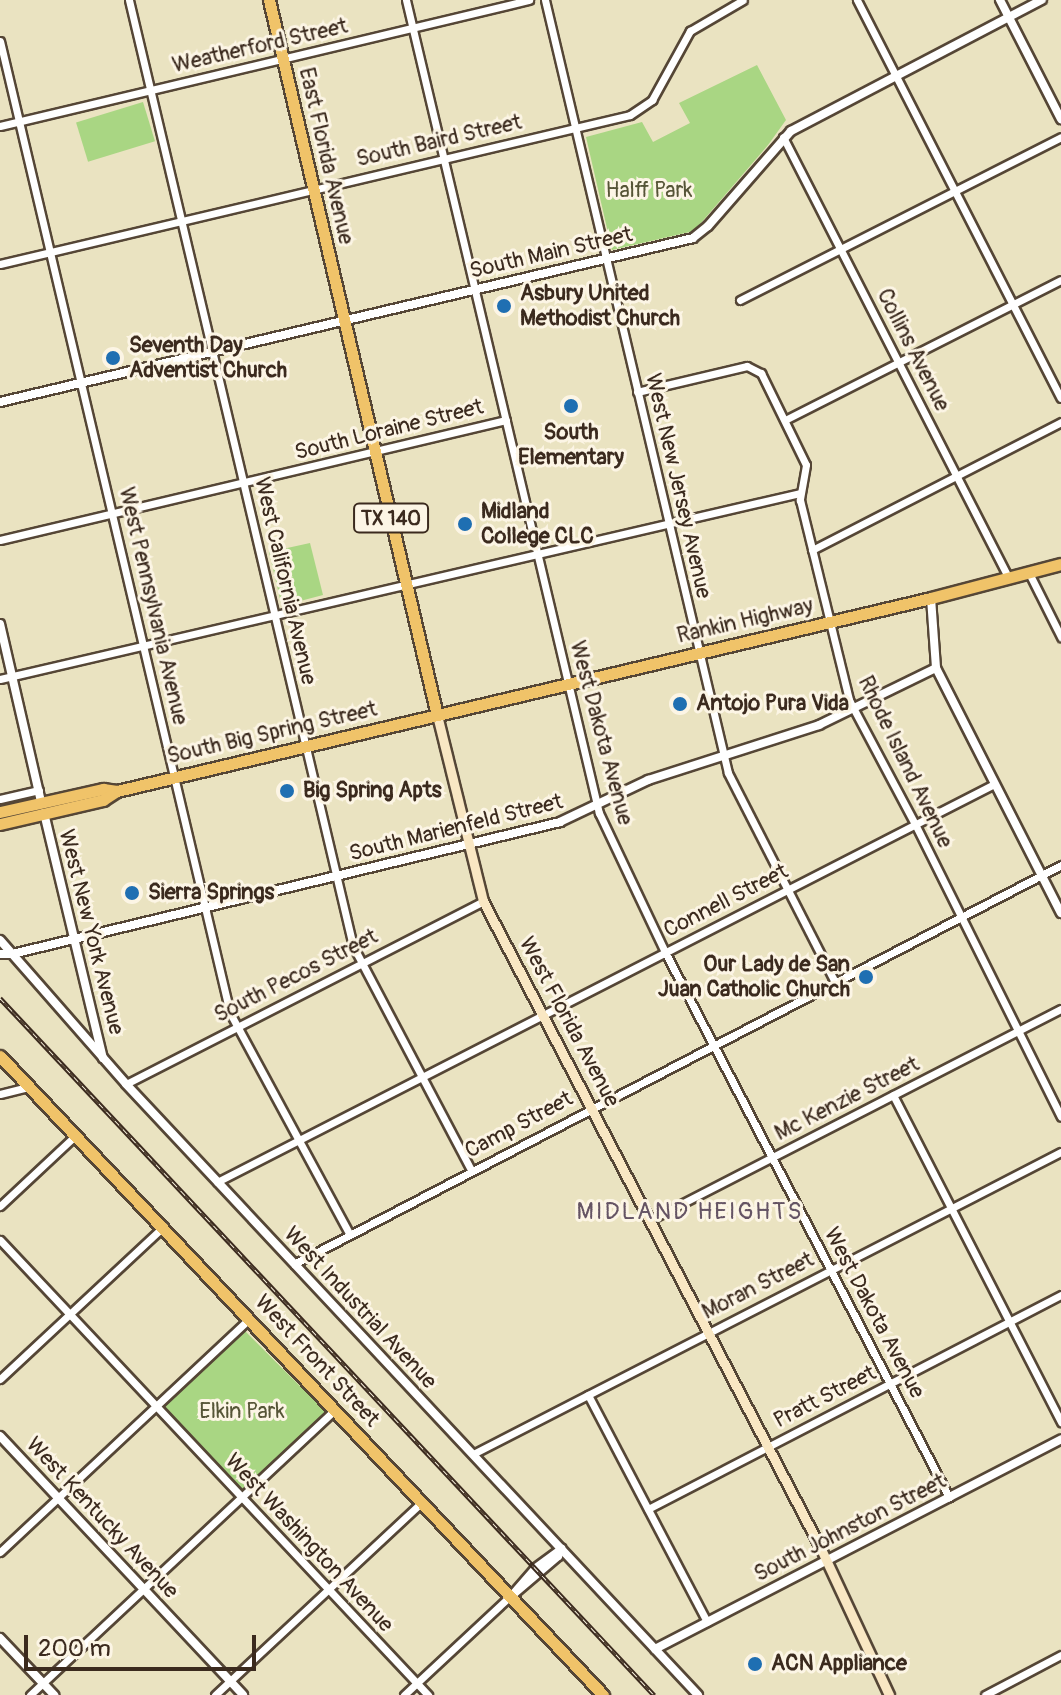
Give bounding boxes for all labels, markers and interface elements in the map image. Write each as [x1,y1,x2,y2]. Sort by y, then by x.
street label: Weatherford Street [170,13,350,79]
street label: East Florida Avenue [293,65,359,247]
street label: South Baird Street [354,109,524,173]
park label: Halff Park [605,178,693,204]
street label: South Main Street [467,221,635,285]
place label: Asbury United Methodist Church [520,280,680,332]
street label: Collins Avenue [871,284,955,416]
marker: Asbury United Methodist Church [495,297,513,315]
place label: Seventh Day Adventist Church [129,332,287,384]
marker: Seventh Day Adventist Church [104,349,122,367]
street label: West New Jersey Avenue [639,371,717,601]
street label: South Loraine Street [292,394,486,466]
marker: South Elementary [562,397,580,415]
place label: South Elementary [518,419,624,470]
street label: West California Avenue [248,475,322,687]
street label: West Pennsylvania Avenue [113,485,193,727]
place label: Midland College CLC [481,498,594,550]
road number: TX 140 [353,502,429,534]
marker: Midland College CLC [456,515,474,533]
street label: Rankin Highway [674,593,816,649]
street label: West Dakota Avenue [564,638,638,828]
street label: Rhode Island Avenue [852,672,958,852]
place label: Antojo Pura Vida [696,691,849,717]
marker: Antojo Pura Vida [671,695,689,713]
street label: South Big Spring Street [164,696,380,770]
place label: Big Spring Apts [303,778,442,804]
marker: Big Spring Apts [278,782,296,800]
street label: South Marienfeld Street [346,789,566,867]
street label: West New York Avenue [53,827,129,1037]
street label: Connell Street [659,858,793,944]
place label: Sierra Springs [148,880,274,906]
marker: Sierra Springs [123,884,141,902]
street label: South Pecos Street [210,923,382,1029]
street label: West Florida Avenue [513,933,625,1111]
place label: Our Lady de San Juan Catholic Church [658,951,850,1002]
marker: Our Lady de San Juan Catholic Church [857,968,875,986]
street label: Mc Kenzie Street [770,1051,924,1147]
street label: Camp Street [461,1086,577,1164]
district label: MIDLAND HEIGHTS [576,1198,804,1226]
street label: West Industrial Avenue [278,1221,442,1395]
street label: West Dakota Avenue [818,1223,930,1403]
street label: Moran Street [698,1247,818,1325]
street label: West Front Street [249,1290,385,1432]
street label: Pratt Street [769,1360,881,1434]
park label: Elkin Park [199,1399,285,1425]
street label: West Kentucky Avenue [20,1432,184,1604]
street label: West Washington Avenue [219,1448,399,1638]
street label: South Johnston Street [750,1468,950,1588]
scale bar [28,1619,260,1669]
text: 200 m [38,1634,111,1663]
place label: ACN Appliance [771,1651,907,1677]
marker: ACN Appliance [746,1655,764,1673]

